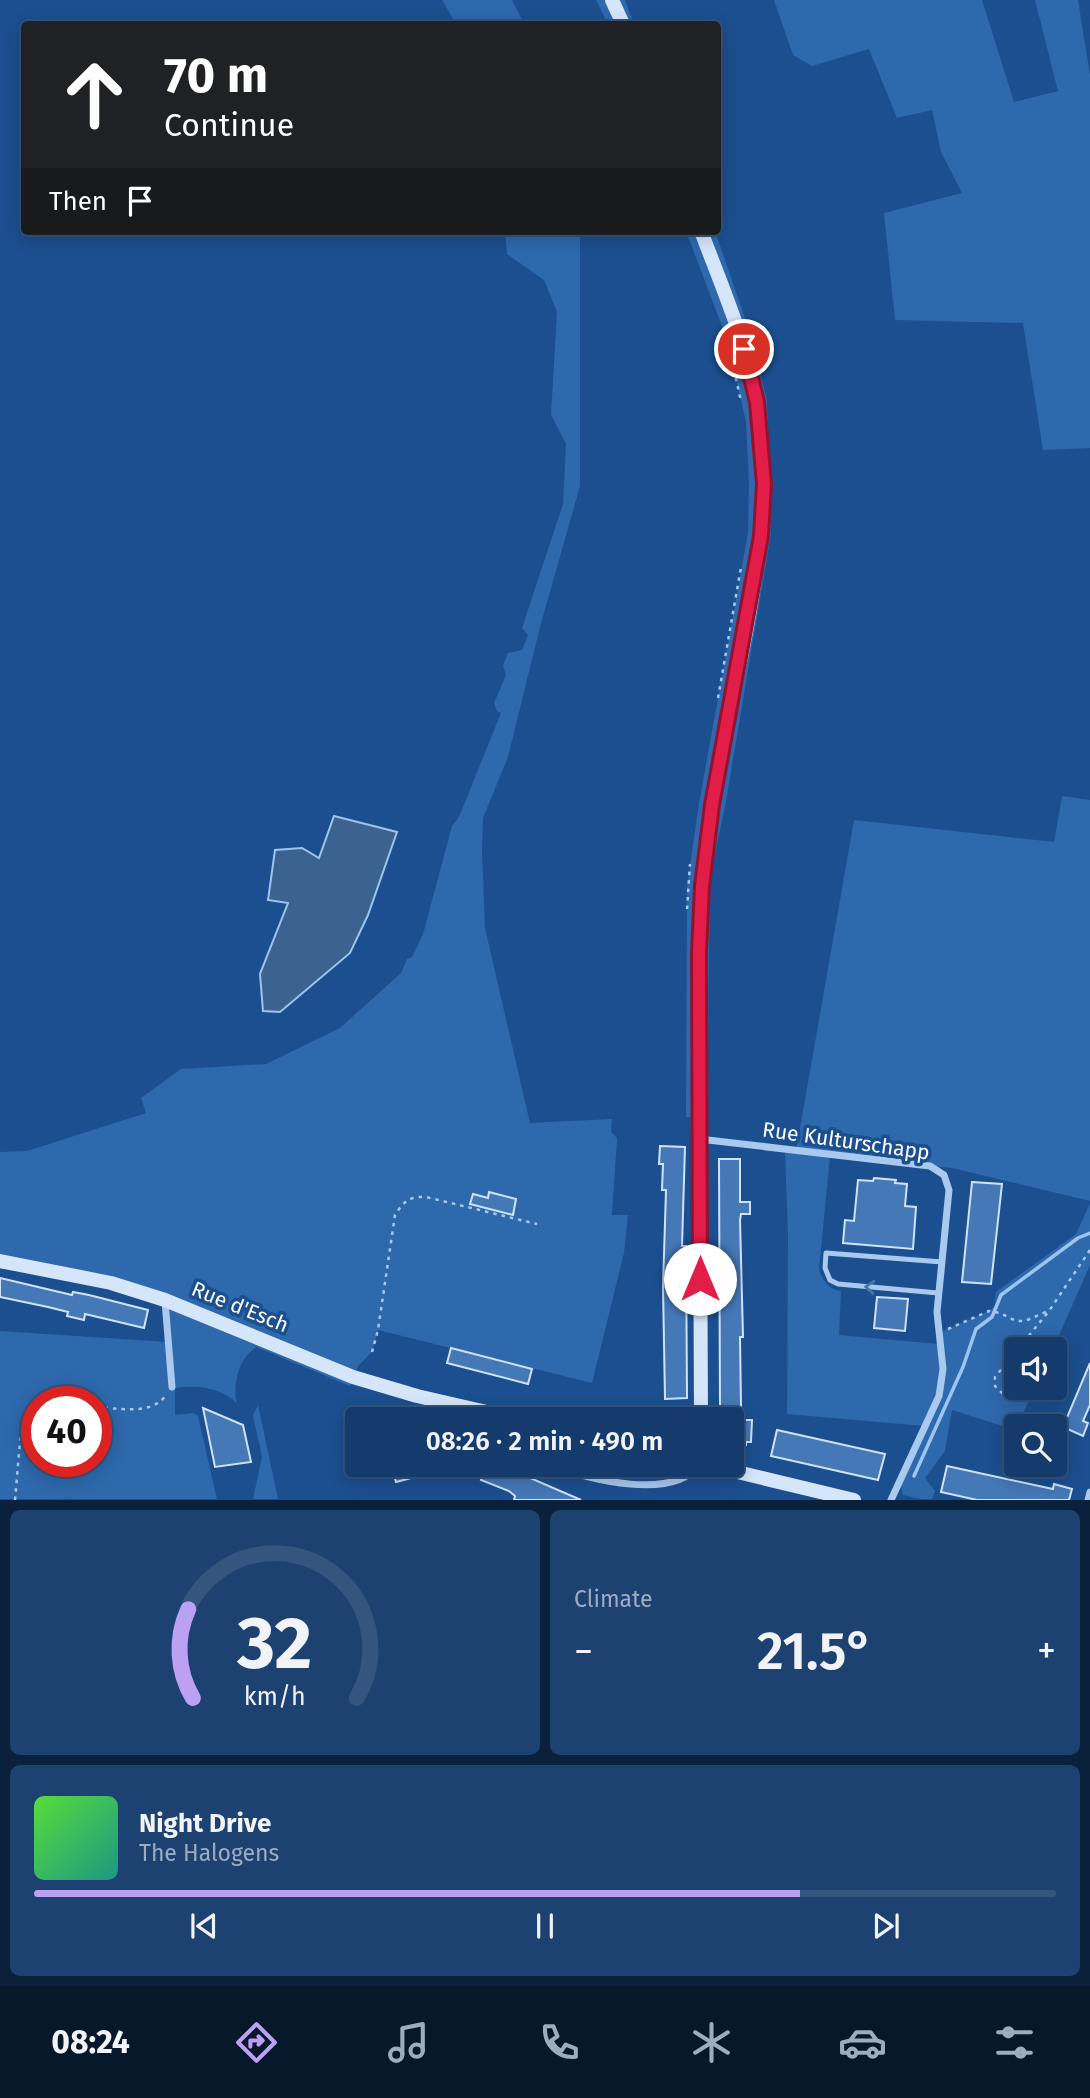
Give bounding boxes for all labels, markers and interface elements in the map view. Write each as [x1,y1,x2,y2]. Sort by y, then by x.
text: 70 m [164,46,268,105]
icon: ahead [49,49,140,140]
text: Continue [164,106,294,144]
icon: arrive [121,182,159,220]
text: Then [49,186,107,217]
pin [714,319,774,379]
icon: arrive [725,330,763,368]
street label: Rue Kulturschapp [761,1116,931,1166]
position arrow [663,1242,737,1316]
street label: Rue d'Esch [188,1276,292,1338]
one-way arrow [865,1280,876,1295]
map controls [1004,1337,1067,1477]
button: sound [1004,1337,1067,1400]
speed limit sign: 40 [21,1386,112,1477]
button: search [1004,1414,1067,1477]
text: 08:26 · 2 min · 490 m [426,1426,663,1457]
text: Climate [574,1585,653,1613]
text: 32 [237,1601,312,1688]
text: 21.5° [757,1620,873,1683]
text: − [574,1628,593,1674]
text: + [1037,1628,1056,1674]
text: km/h [244,1682,306,1712]
text: Night Drive [139,1808,271,1839]
text: The Halogens [139,1839,279,1867]
icon: previous [185,1907,223,1945]
icon: pause [526,1907,564,1945]
icon: next [867,1907,905,1945]
icon: directions [232,2018,281,2067]
icon: music [384,2018,433,2067]
icon: phone [535,2018,584,2067]
icon: climate [687,2018,736,2067]
icon: car [838,2018,887,2067]
icon: filters [990,2018,1039,2067]
text: 08:24 [51,2023,130,2061]

